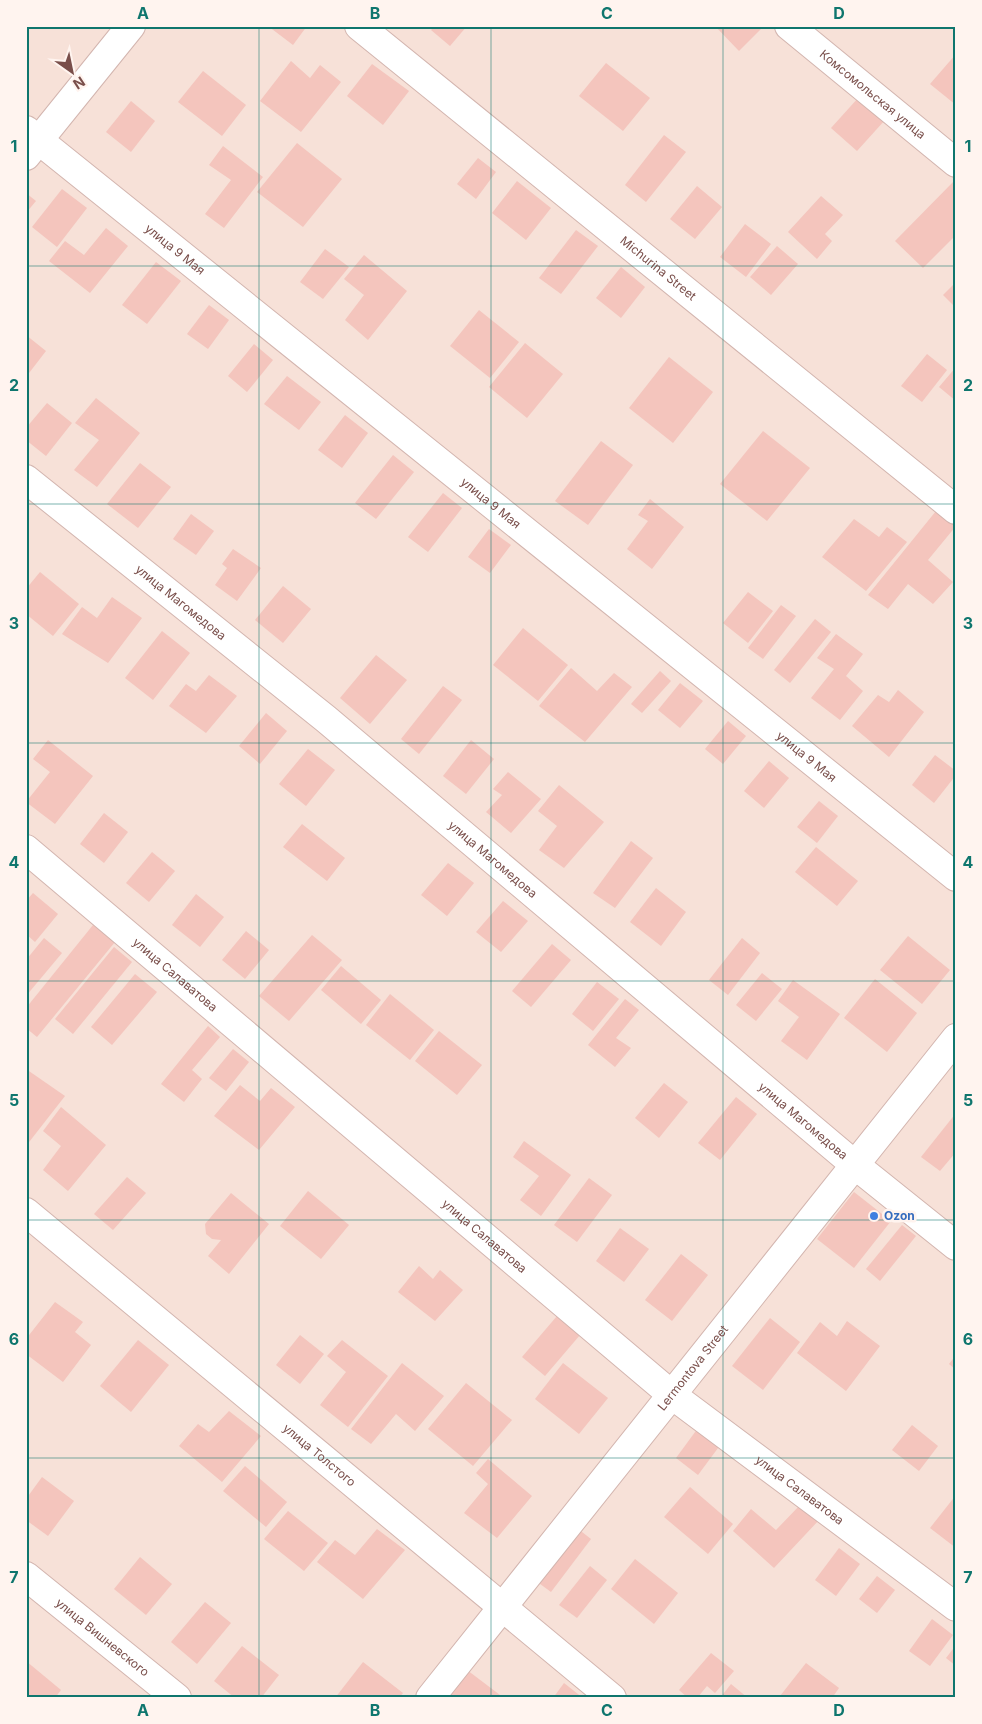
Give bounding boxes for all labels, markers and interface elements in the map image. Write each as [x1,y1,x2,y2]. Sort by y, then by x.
text: A [137,3,149,23]
text: B [370,3,380,23]
text: C [601,3,613,23]
text: D [833,3,845,23]
street label: Комсомольская улица [817,46,929,142]
north arrow [48,48,98,98]
text: N [70,73,88,93]
text: 1 [11,136,17,156]
text: 1 [965,136,971,156]
street label: улица 9 Мая [142,221,208,278]
street label: Michurina Street [617,233,699,303]
text: 2 [9,375,19,395]
text: 2 [963,375,973,395]
street label: улица 9 Мая [458,474,524,531]
street label: улица Магомедова [133,561,229,643]
text: 3 [9,613,19,633]
text: 3 [963,613,973,633]
street label: улица 9 Мая [774,728,840,785]
street label: улица Магомедова [445,817,540,901]
text: 4 [9,852,20,872]
text: 4 [963,852,974,872]
street label: улица Салаватова [130,934,221,1015]
street label: улица Магомедова [756,1079,851,1163]
text: 5 [9,1090,19,1110]
text: 5 [963,1090,973,1110]
street label: улица Салаватова [439,1196,530,1276]
place label: Ozon [884,1208,915,1223]
marker: Ozon [868,1210,880,1222]
street label: Lermontova Street [654,1322,731,1413]
text: 6 [9,1329,19,1349]
text: 6 [963,1329,973,1349]
street label: улица Толстого [280,1420,359,1489]
street label: улица Салаватова [753,1452,847,1528]
text: 7 [9,1567,19,1587]
text: 7 [963,1567,973,1587]
street label: улица Вишневского [53,1595,152,1679]
text: A [137,1700,149,1720]
text: B [370,1700,380,1720]
text: C [601,1700,613,1720]
text: D [833,1700,845,1720]

